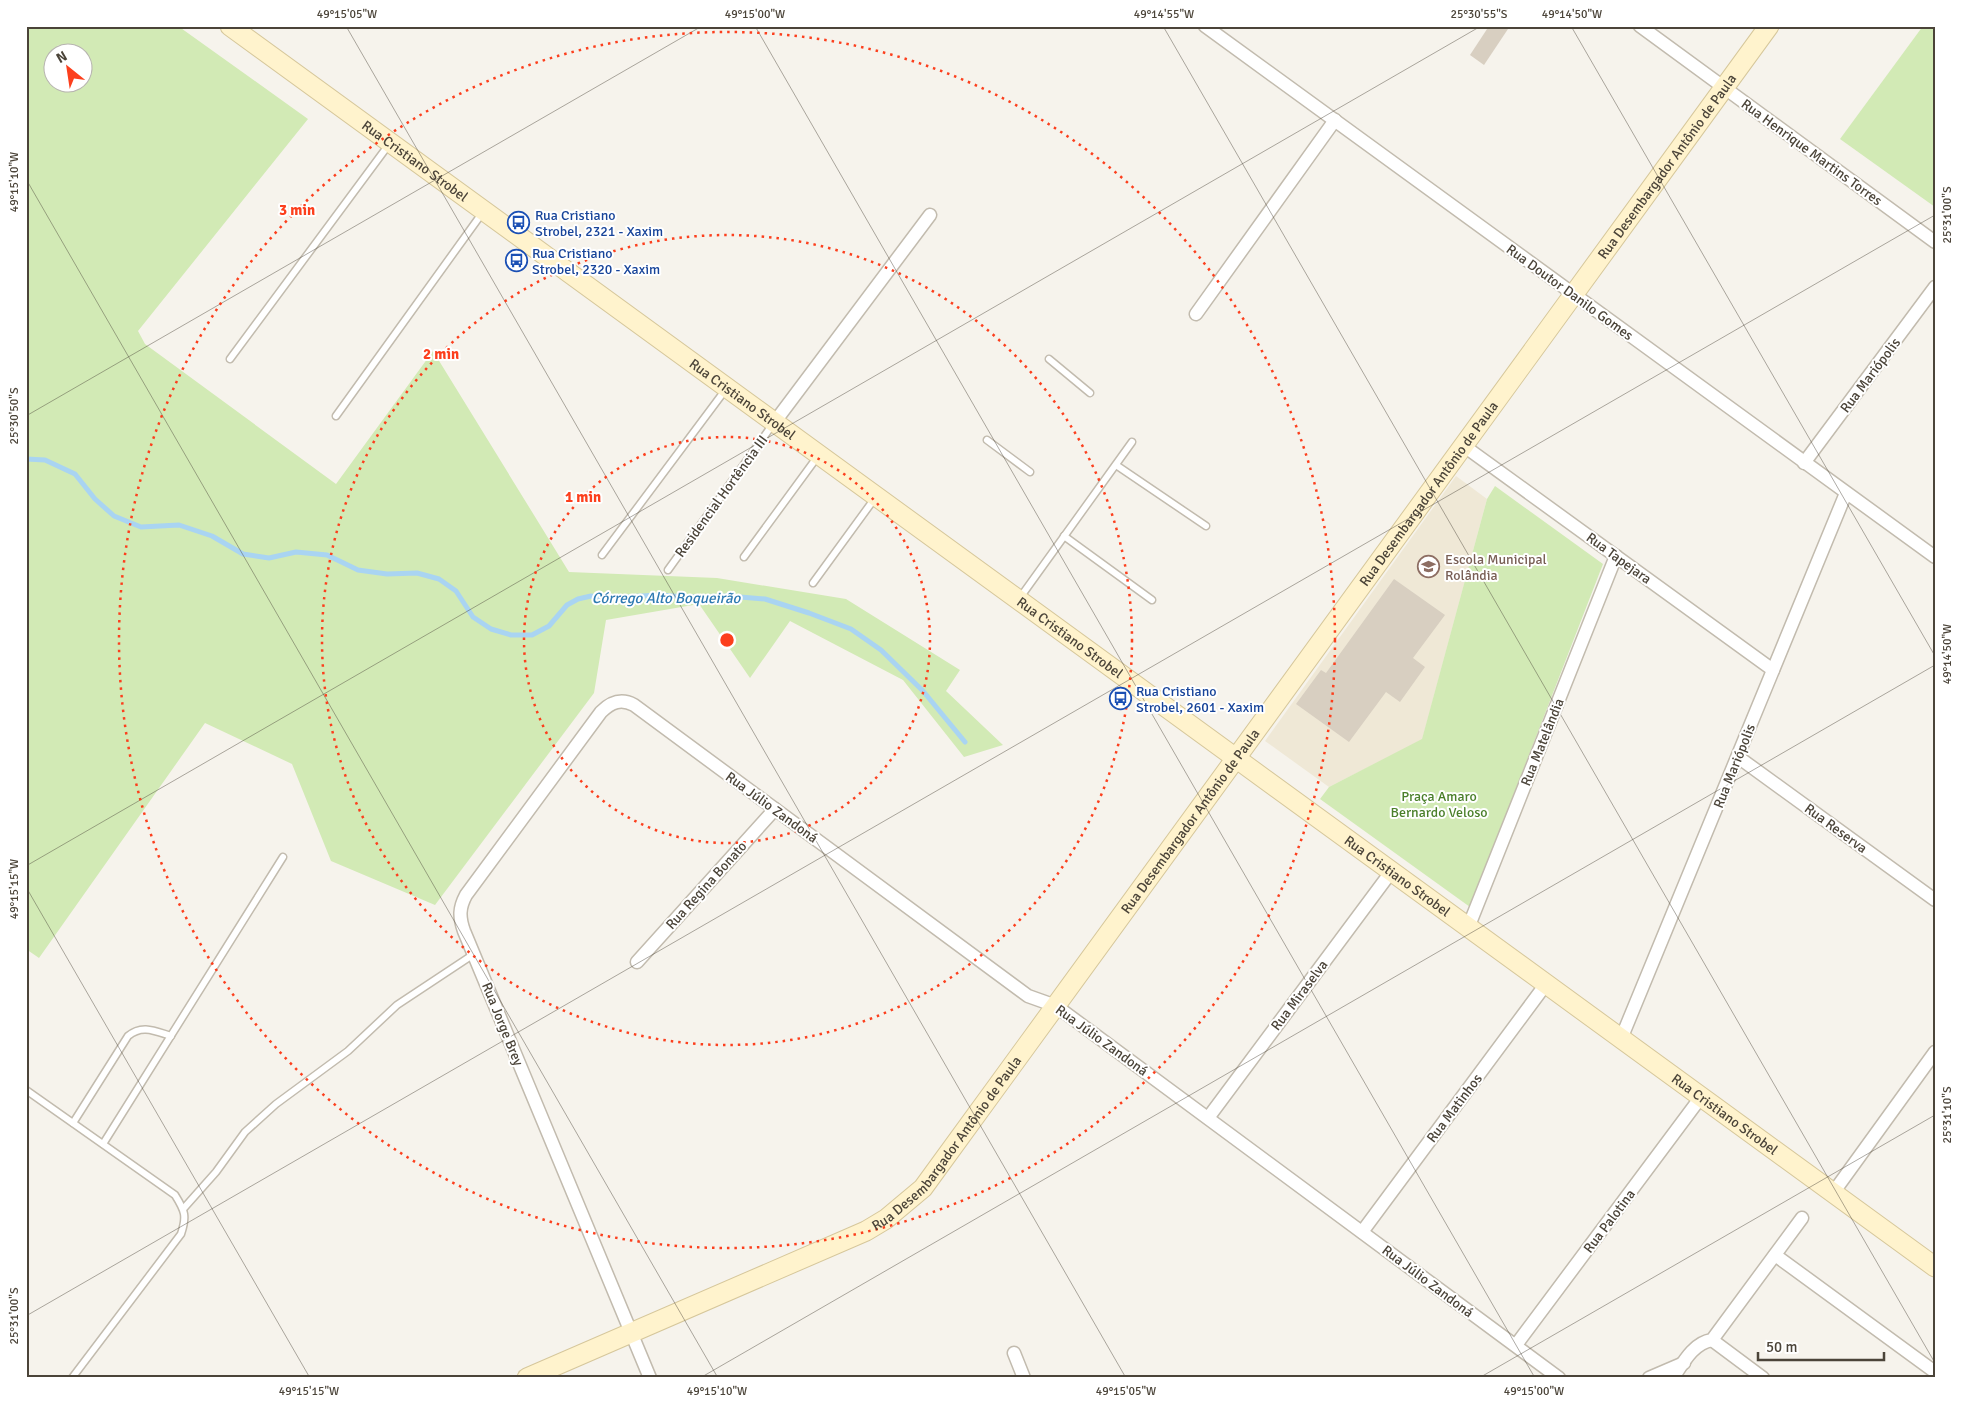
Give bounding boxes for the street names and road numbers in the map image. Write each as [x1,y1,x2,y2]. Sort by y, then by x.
street label: Rua Desembargador Antônio de Paula [1594,71,1740,262]
street label: Rua Henrique Martins Torres [1738,96,1885,209]
street label: Rua Cristiano Strobel [358,117,471,205]
street label: Rua Doutor Danilo Gomes [1503,241,1636,344]
street label: Rua Mariópolis [1837,334,1904,416]
street label: Rua Cristiano Strobel [686,355,799,444]
street label: Rua Desembargador Antônio de Paula [1356,398,1502,590]
street label: Residencial Hortência III [671,432,771,561]
street label: Rua Tapejara [1583,529,1655,588]
street label: Rua Cristiano Strobel [1013,594,1126,682]
street label: Rua Matelândia [1517,696,1568,789]
street label: Rua Mariópolis [1710,722,1759,811]
street label: Rua Desembargador Antônio de Paula [1118,726,1264,917]
street label: Rua Júlio Zandoná [722,768,821,847]
street label: Rua Reserva [1801,800,1870,857]
street label: Rua Cristiano Strobel [1341,832,1454,920]
street label: Rua Regina Bonato [662,838,750,933]
street label: Rua Miraselva [1267,957,1331,1034]
street label: Rua Jorge Brey [478,980,527,1069]
street label: Rua Júlio Zandoná [1052,1001,1151,1080]
street label: Rua Desembargador Antônio de Paula [869,1053,1025,1235]
street label: Rua Cristiano Strobel [1668,1070,1781,1159]
street label: Rua Matinhos [1423,1071,1486,1146]
street label: Rua Palotina [1580,1186,1639,1257]
street label: Rua Júlio Zandoná [1379,1242,1477,1321]

